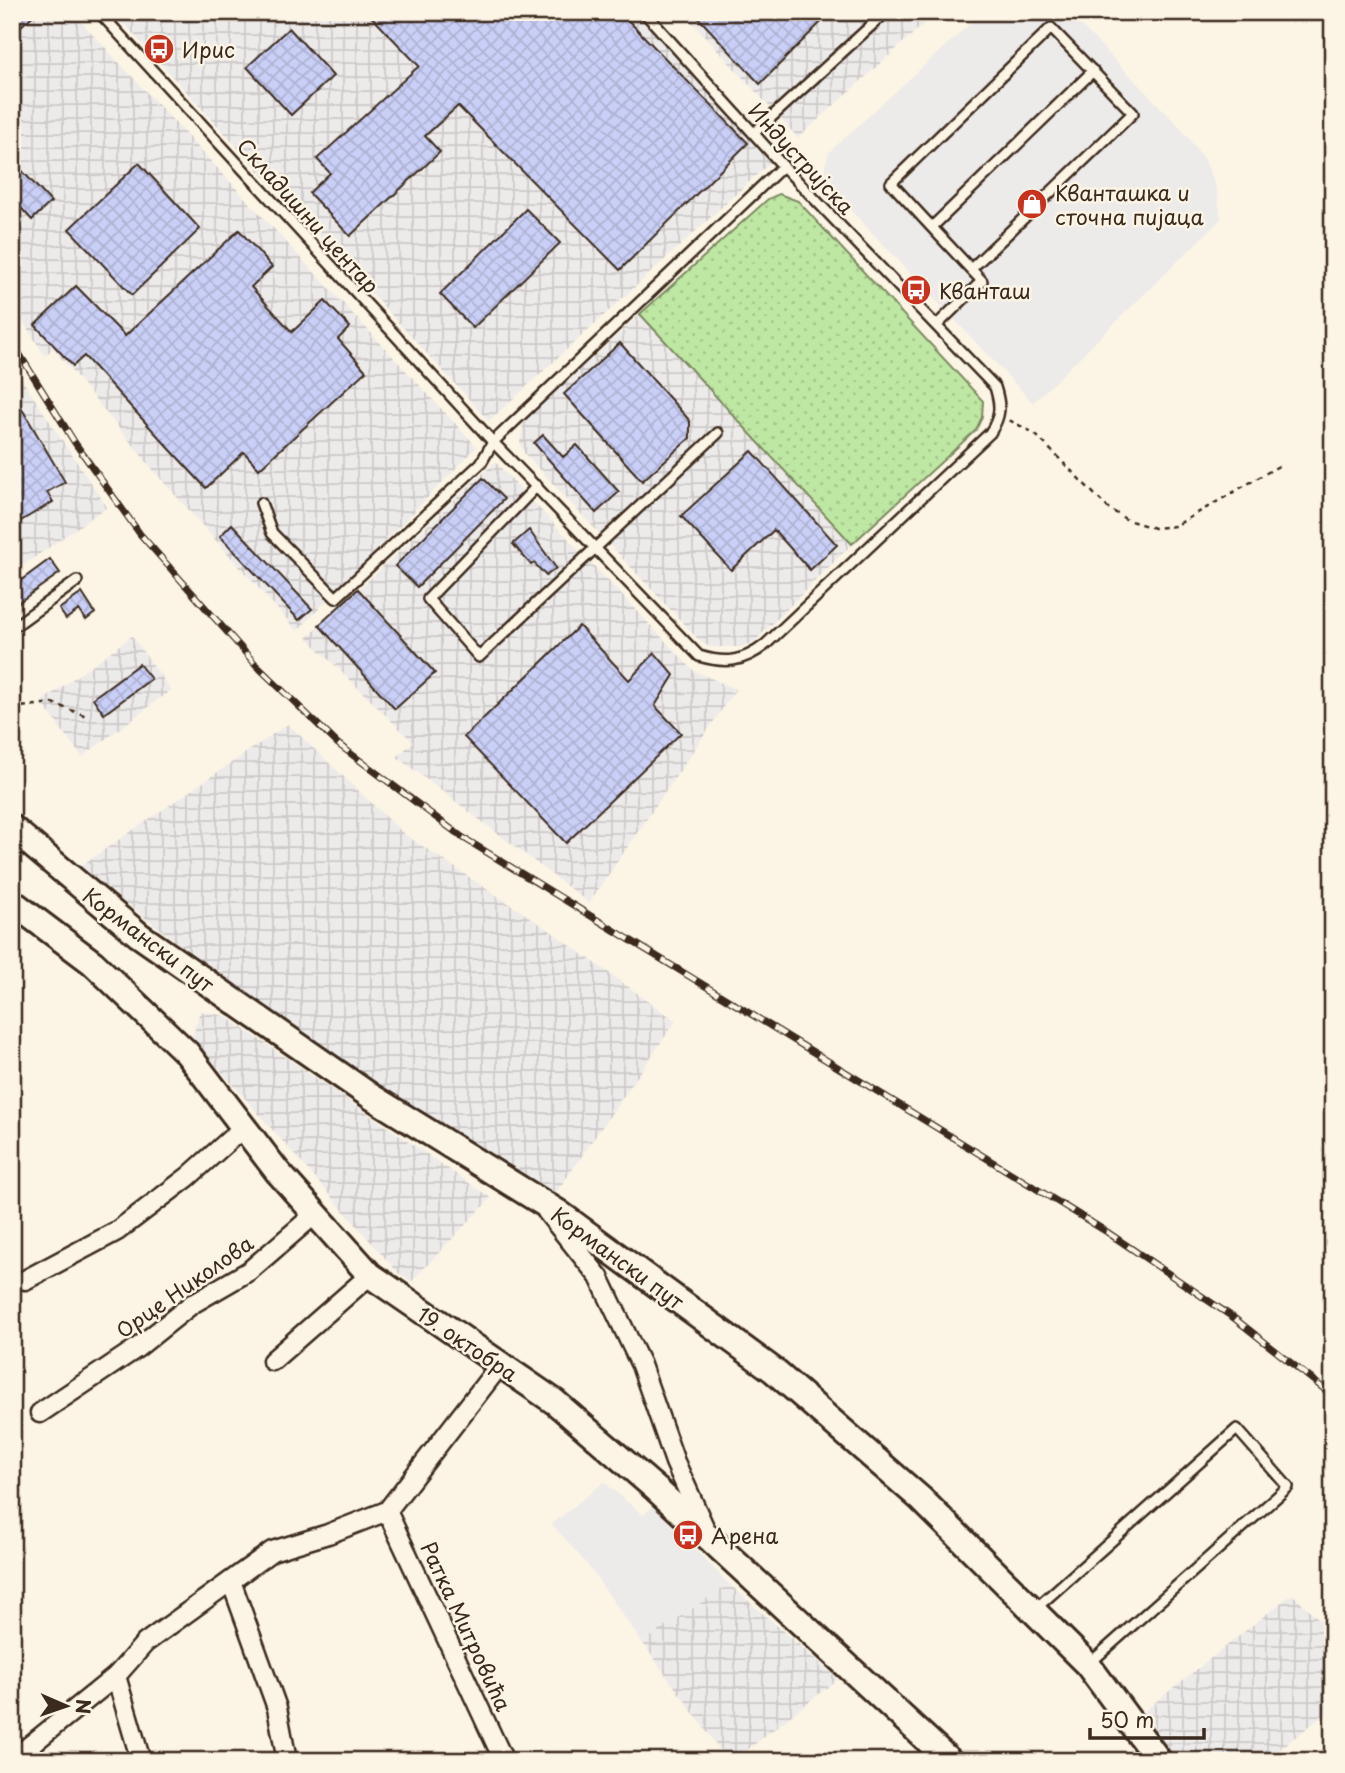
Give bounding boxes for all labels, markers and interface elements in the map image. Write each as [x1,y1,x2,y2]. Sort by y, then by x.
bus stop icon: Ирис [142,32,176,66]
place label: Ирис [182,33,235,65]
street label: Индустријска [742,95,862,221]
street label: Складишни центар [230,130,388,300]
place label: Кванташка и сточна пијаца [1055,176,1204,232]
shop icon: Кванташка и сточна пијаца [1015,187,1049,221]
bus stop icon: Кванташ [899,273,933,307]
place label: Кванташ [939,274,1031,306]
street label: Кормански пут [76,879,222,1000]
street label: Кормански пут [545,1198,692,1317]
street label: Орце Николова [109,1227,259,1345]
street label: 19. октобра [411,1297,525,1389]
bus stop icon: Арена [671,1518,705,1552]
place label: Арена [711,1519,778,1551]
street label: Ратка Митровића [414,1536,521,1717]
north arrow [32,1672,102,1742]
scale bar [1090,1696,1203,1740]
text: N [70,1699,98,1715]
text: 50 m [1100,1703,1154,1735]

